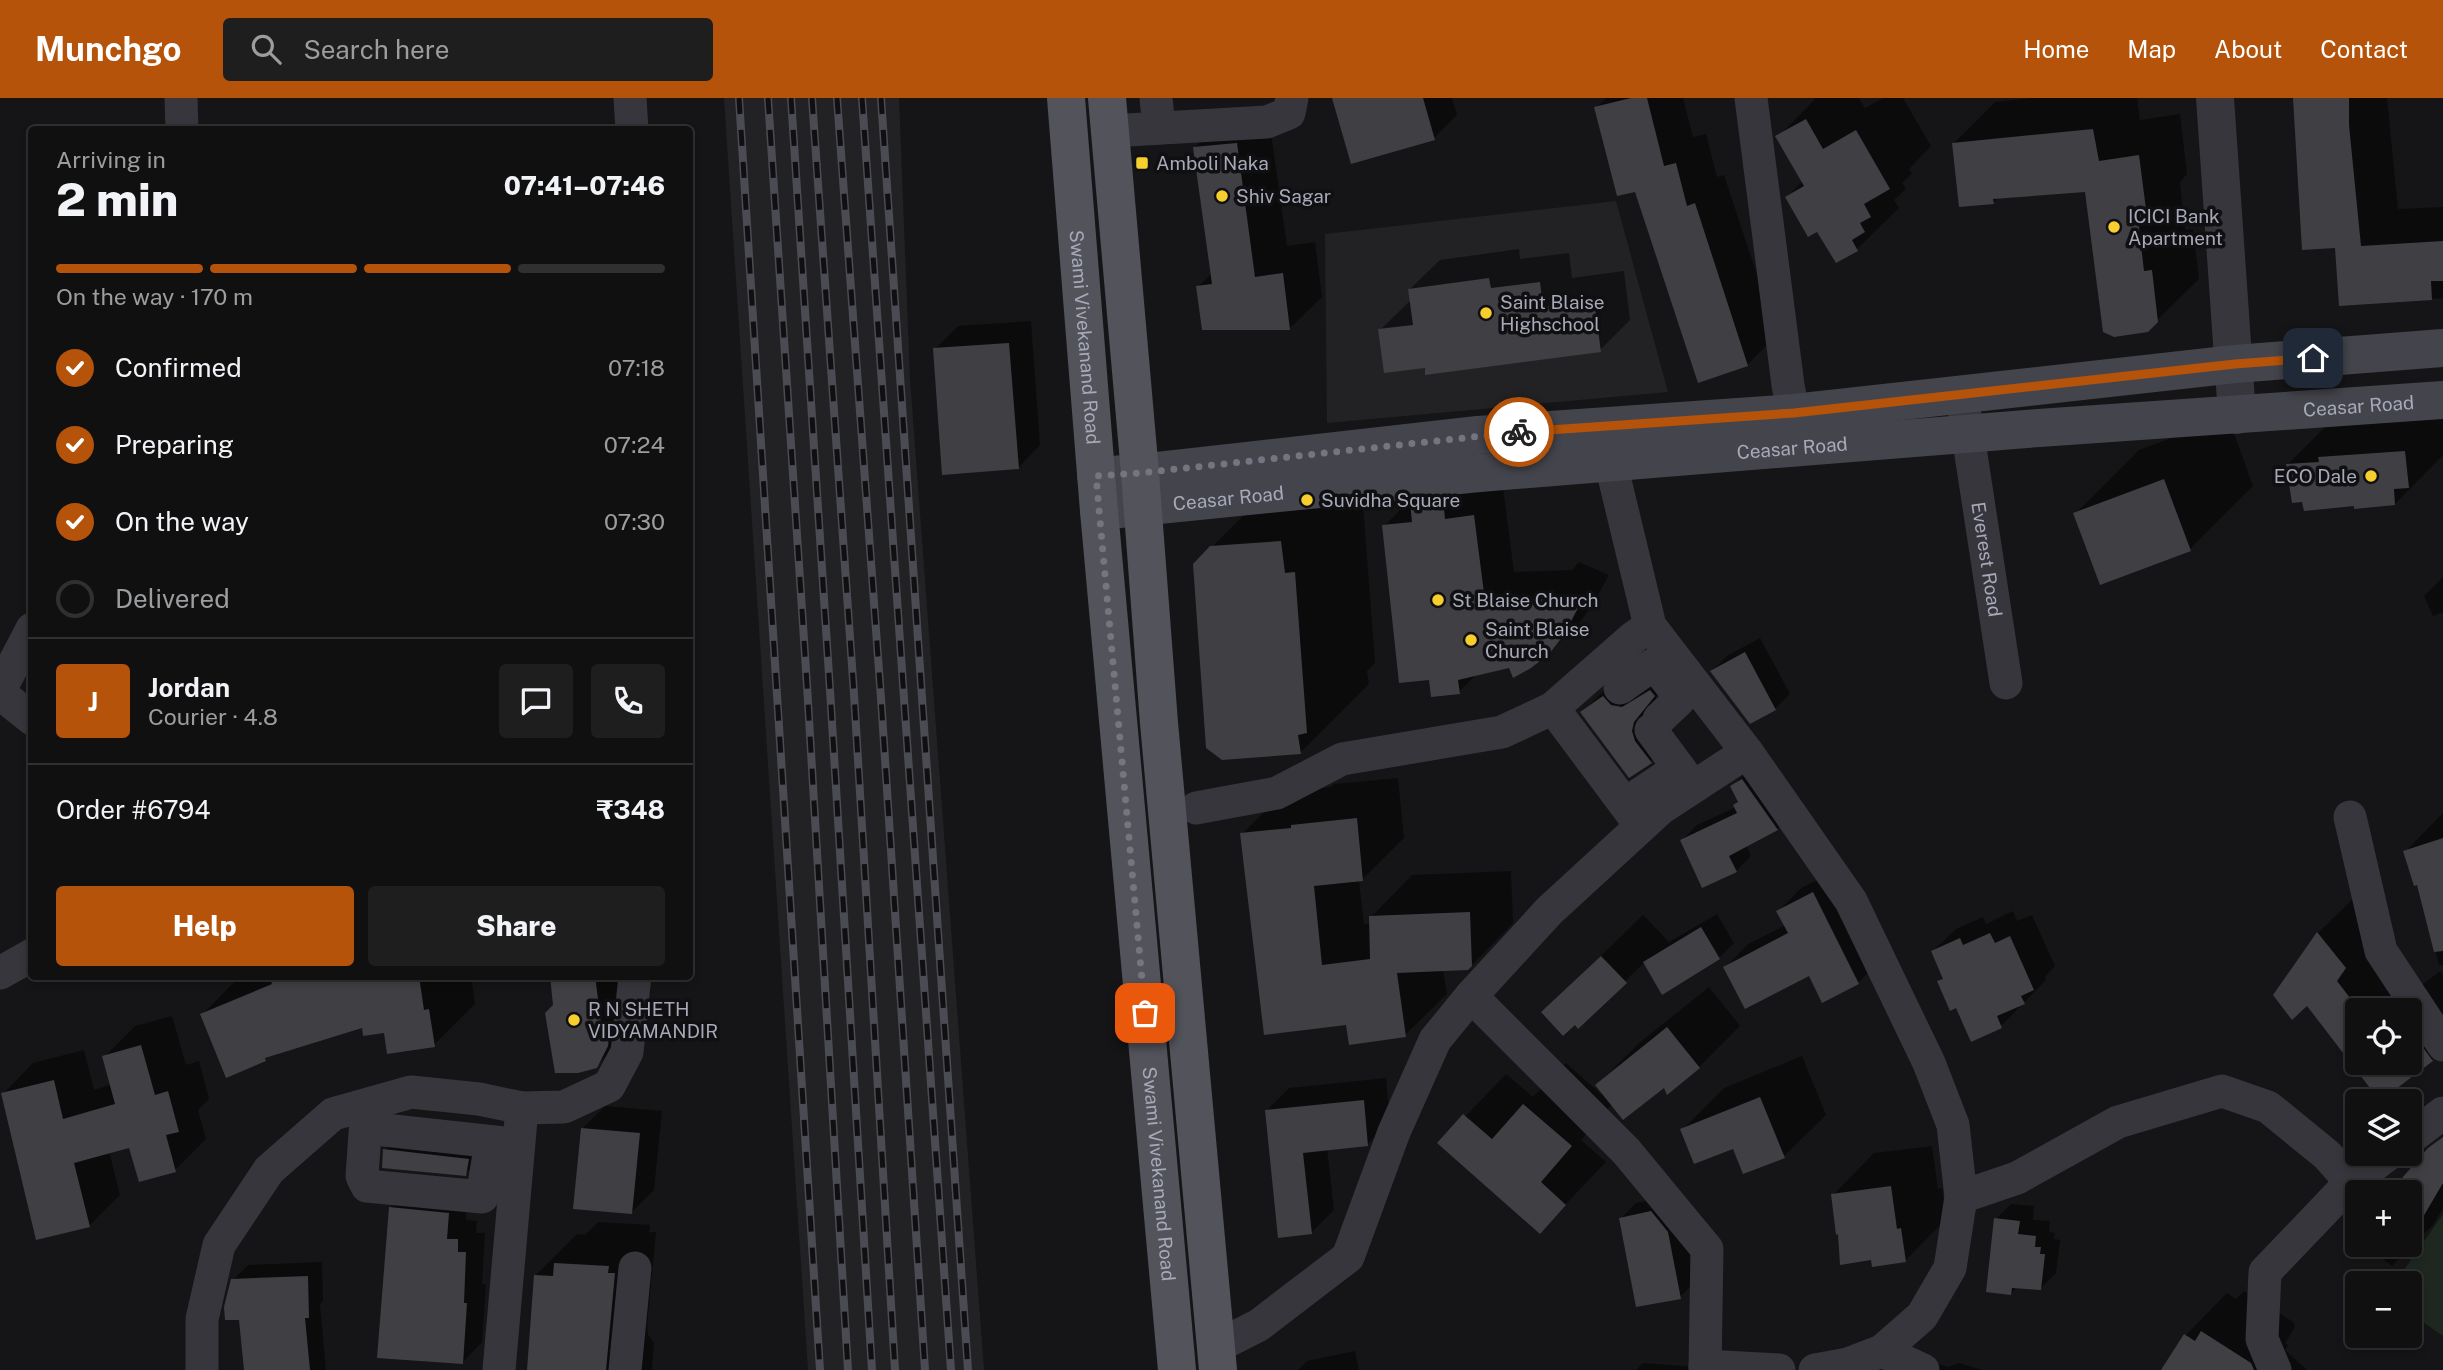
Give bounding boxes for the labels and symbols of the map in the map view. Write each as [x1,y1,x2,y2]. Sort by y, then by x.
place label: Amboli Naka [1156,152,1269,174]
marker: Amboli Naka [1134,155,1150,171]
place label: Shiv Sagar [1236,185,1331,207]
marker: Shiv Sagar [1214,188,1230,204]
place label: ICICI Bank Apartment [2128,205,2223,249]
marker: ICICI Bank Apartment [2106,219,2122,235]
street label: Swami Vivekanand Road [1066,229,1105,445]
place label: Saint Blaise Highschool [1500,291,1605,335]
marker: Saint Blaise Highschool [1478,305,1494,321]
pin [2283,328,2343,388]
street label: Ceasar Road [2302,391,2415,421]
courier [1484,397,1554,467]
street label: Ceasar Road [1736,432,1848,463]
place label: ECO Dale [2274,465,2357,487]
marker: ECO Dale [2363,468,2379,484]
street label: Ceasar Road [1172,482,1285,515]
place label: Suvidha Square [1321,489,1460,511]
marker: Suvidha Square [1299,492,1315,508]
street label: Everest Road [1967,500,2007,618]
place label: St Blaise Church [1452,589,1598,611]
marker: St Blaise Church [1430,592,1446,608]
place label: Saint Blaise Church [1485,618,1590,662]
marker: Saint Blaise Church [1463,632,1479,648]
pin [1115,983,1175,1043]
place label: R N SHETH VIDYAMANDIR [588,998,718,1042]
marker: R N SHETH VIDYAMANDIR [566,1012,582,1028]
street label: Swami Vivekanand Road [1139,1066,1180,1282]

